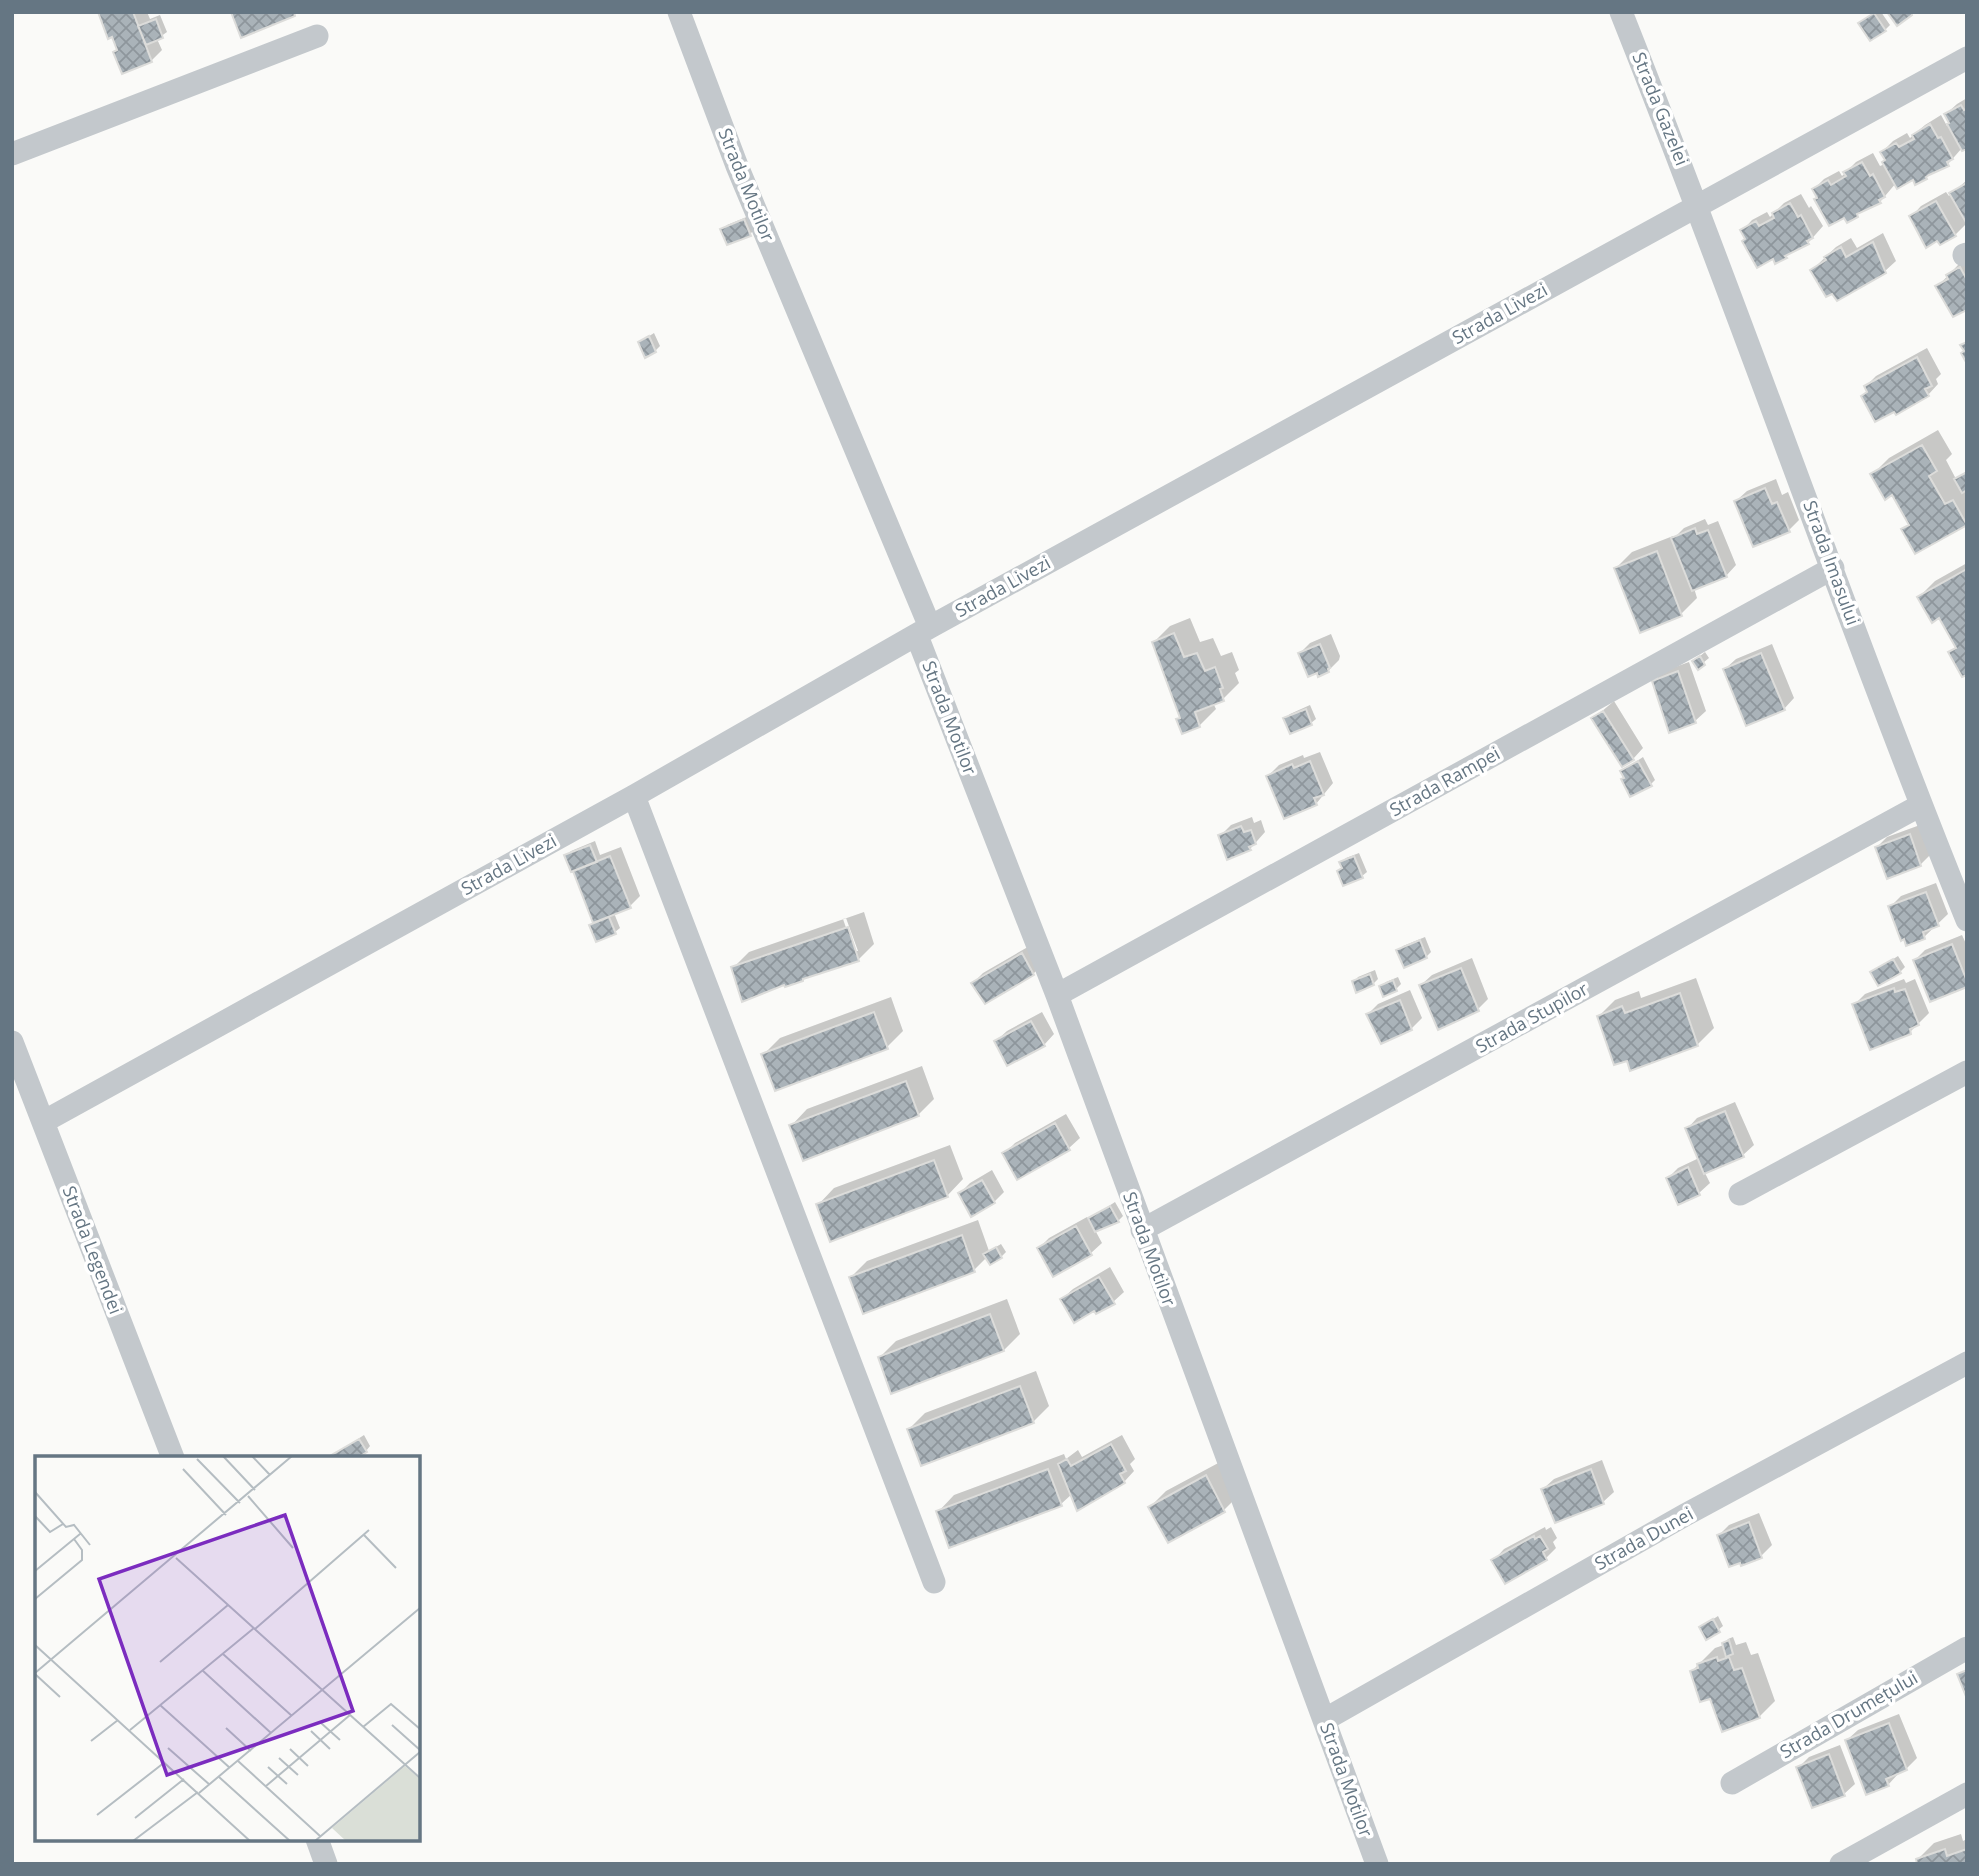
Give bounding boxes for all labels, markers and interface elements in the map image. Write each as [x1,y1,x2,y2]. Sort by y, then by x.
street label: Strada Gazelei [1627,48,1695,169]
street label: Strada Motilor [713,124,781,245]
street label: Strada Livezi [1448,277,1551,349]
street label: Strada Imasului [1798,497,1866,628]
street label: Strada Livezi [951,550,1054,622]
street label: Strada Motilor [917,657,983,779]
street label: Strada Rampei [1385,741,1504,821]
street label: Strada Livezi [457,828,560,900]
street label: Strada Stupilor [1471,976,1593,1058]
street label: Strada Legendei [57,1182,128,1317]
street label: Strada Motilor [1118,1188,1182,1310]
inset map [35,1456,420,1841]
street label: Strada Dunei [1590,1501,1697,1575]
street label: Strada Drumețului [1775,1665,1922,1763]
street label: Strada Motilor [1315,1719,1379,1841]

